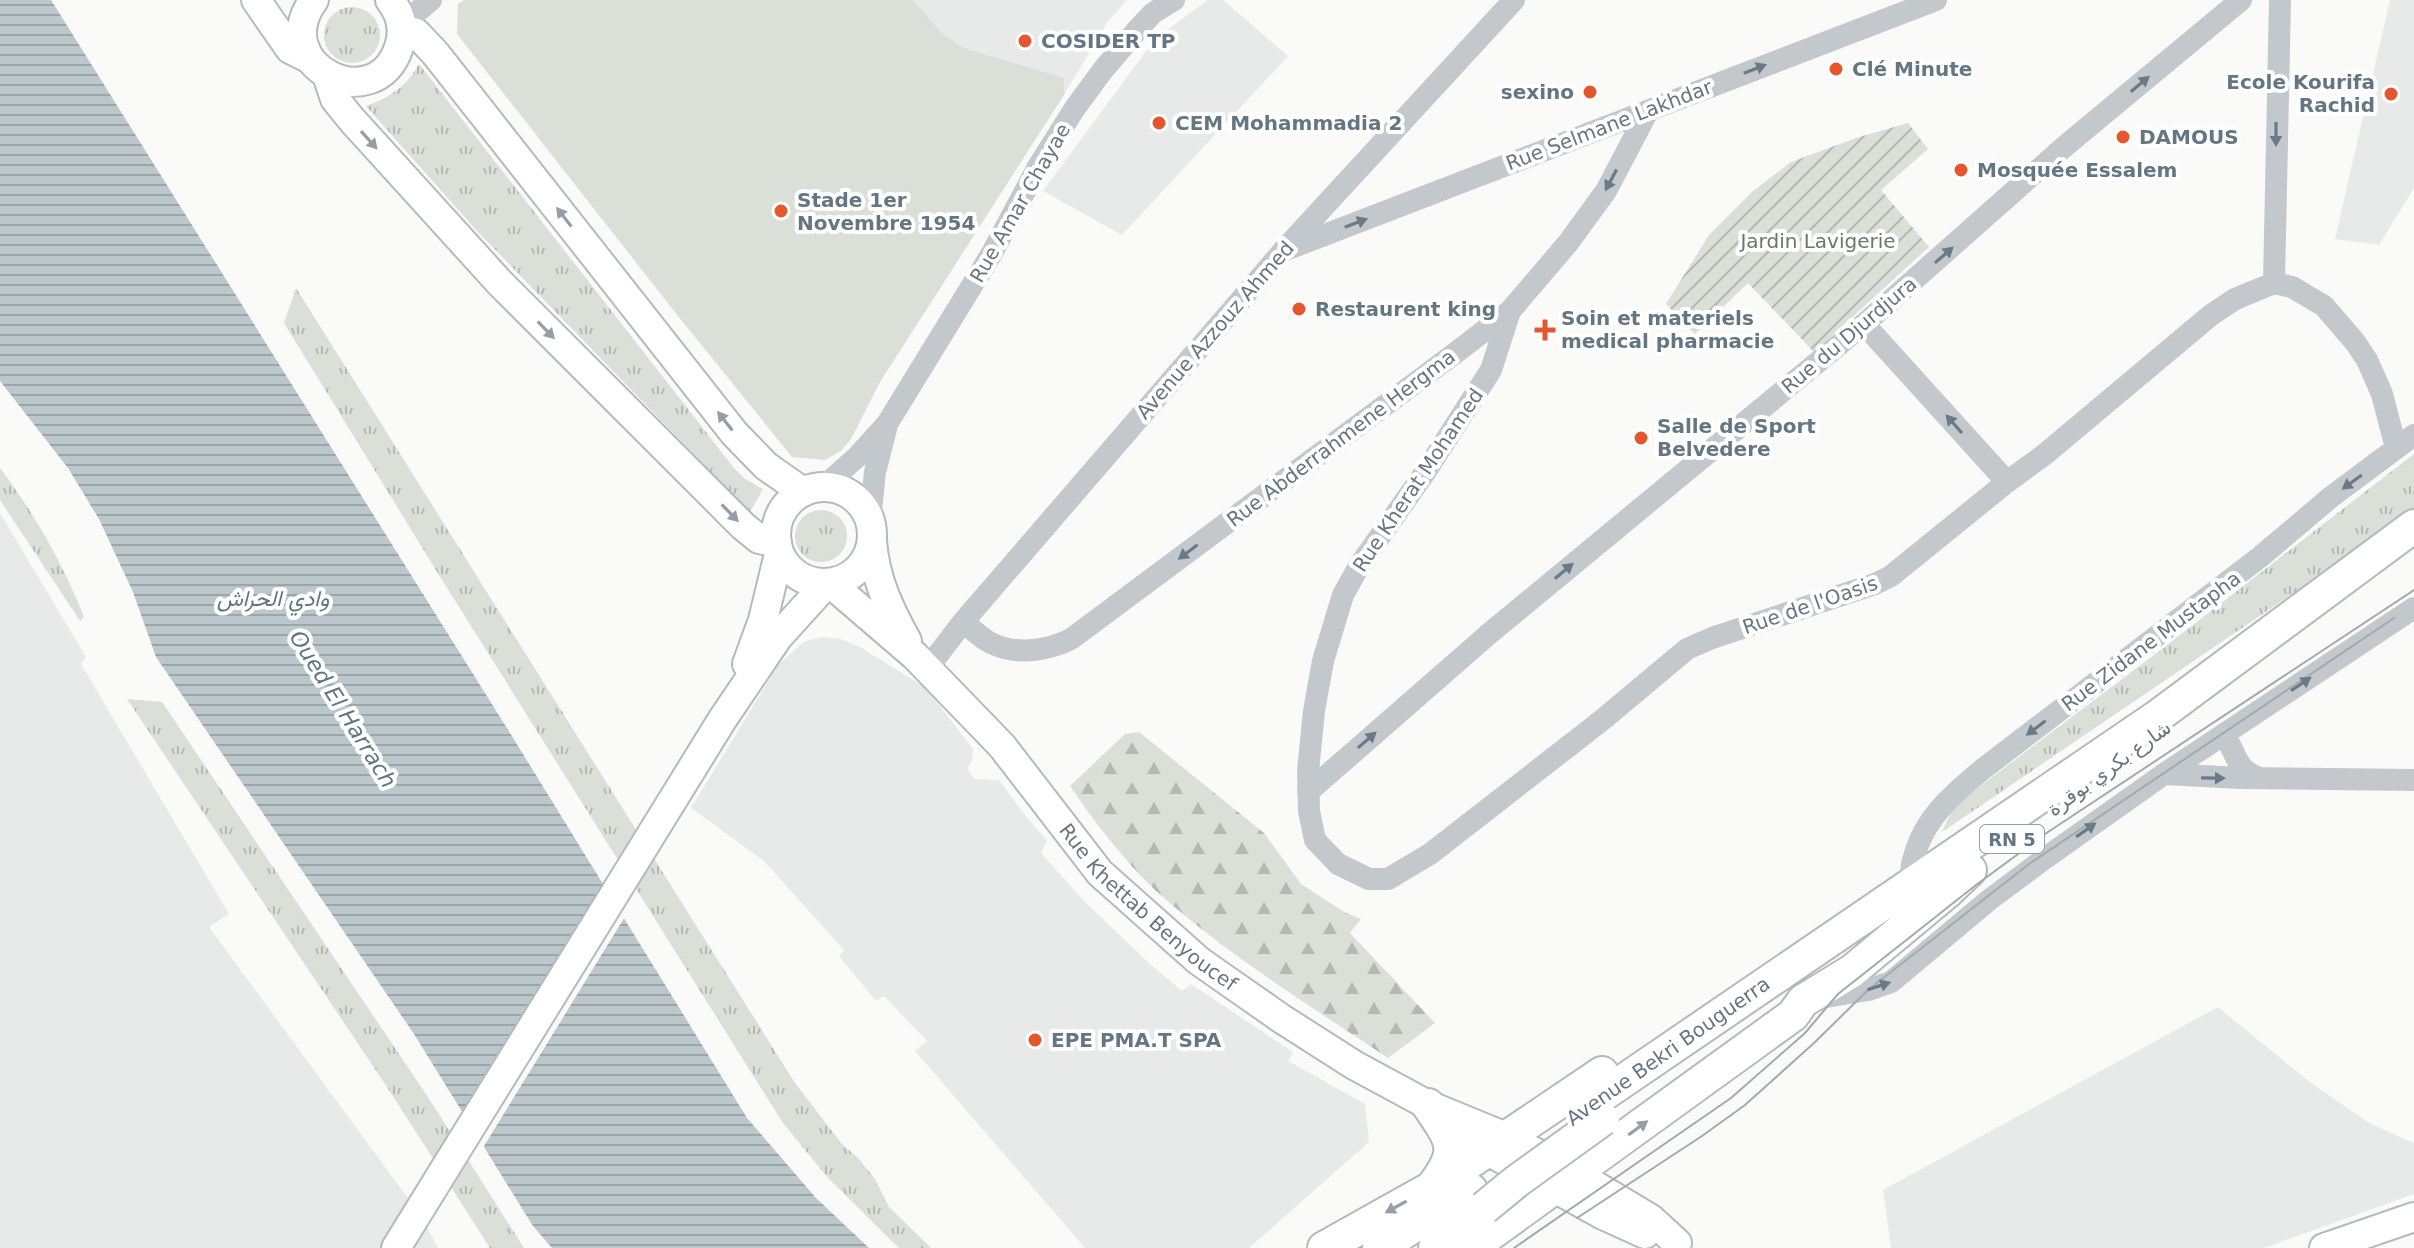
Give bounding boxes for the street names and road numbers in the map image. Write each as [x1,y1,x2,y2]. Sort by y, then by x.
street label: Rue Selmane Lakhdar [1503,74,1716,175]
street label: Rue Amar Chayae [965,119,1075,287]
street label: Avenue Azzouz Ahmed [1131,236,1299,424]
street label: Rue du Djurdjura [1777,271,1921,399]
street label: Rue Abderrahmene Hergma [1222,344,1460,532]
street label: Rue Kherat Mohamed [1348,384,1488,576]
street label: Rue Zidane Mustapha [2057,566,2245,716]
street label: Rue de l'Oasis [1739,571,1881,639]
street label: شارع بكري بوقرة [2042,715,2176,822]
street label: Rue Khettab Benyoucef [1054,819,1242,996]
road number: RN 5 [1980,825,2044,853]
street label: Avenue Bekri Bouguerra [1562,971,1774,1131]

